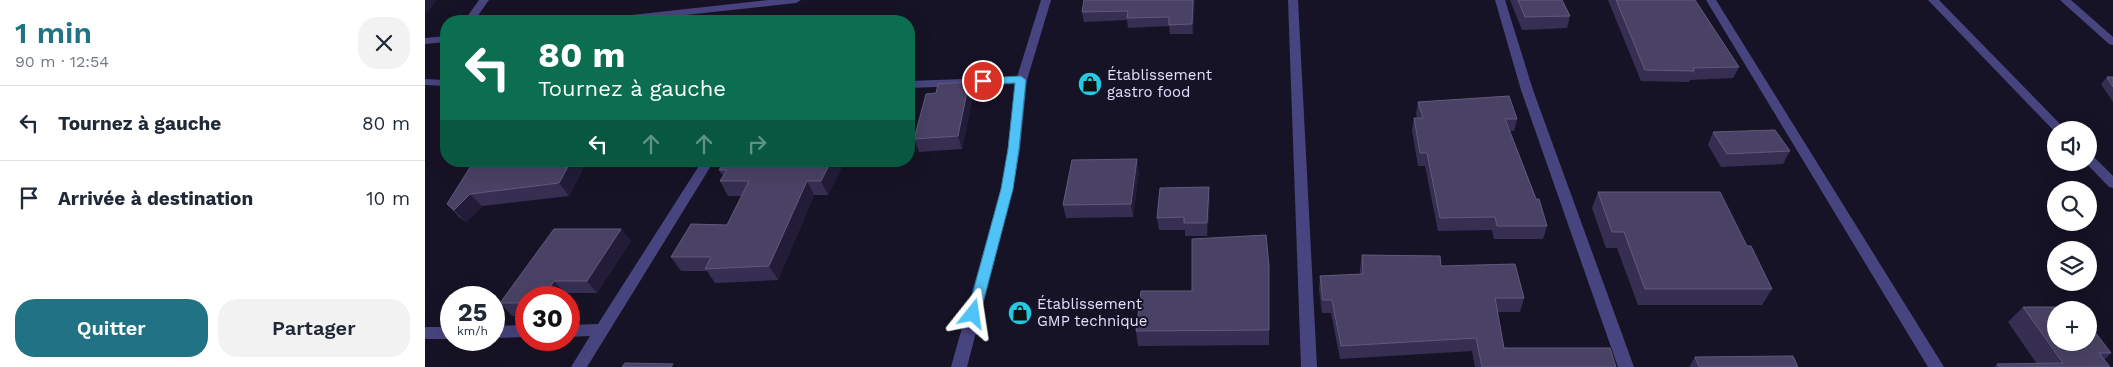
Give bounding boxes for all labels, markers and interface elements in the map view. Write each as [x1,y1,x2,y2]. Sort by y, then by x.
text: 1 min [15,15,92,50]
button: close [358,17,410,69]
text: 80 m [538,34,625,76]
icon: left [455,35,520,100]
text: 90 m · 12:54 [15,52,109,71]
pin [962,60,1004,102]
place label: Établissement gastro food [1107,66,1213,101]
icon: arrive [969,67,997,95]
shop icon: Établissement gastro food [1077,71,1103,97]
text: Tournez à gauche [538,76,726,101]
icon: left [15,109,43,137]
text: Tournez à gauche [58,112,221,135]
text: 80 m [362,112,410,135]
map controls [2047,121,2097,351]
button: sound [2047,121,2097,171]
icon: left [584,130,612,158]
icon: ahead [637,130,665,158]
icon: ahead [690,130,718,158]
icon: right [743,130,771,158]
button: search [2047,181,2097,231]
icon: arrive [15,184,43,212]
text: Arrivée à destination [58,187,253,210]
text: 10 m [366,187,410,210]
button: layers [2047,241,2097,291]
speed limit sign: 30 [515,286,580,351]
position arrow [946,287,998,339]
place label: Établissement GMP technique [1037,295,1148,330]
text: 25 [458,298,487,327]
button: Quitter [15,299,208,357]
button: Partager [218,299,410,357]
shop icon: Établissement GMP technique [1007,300,1033,326]
button: + [2047,301,2097,351]
text: km/h [457,324,488,338]

